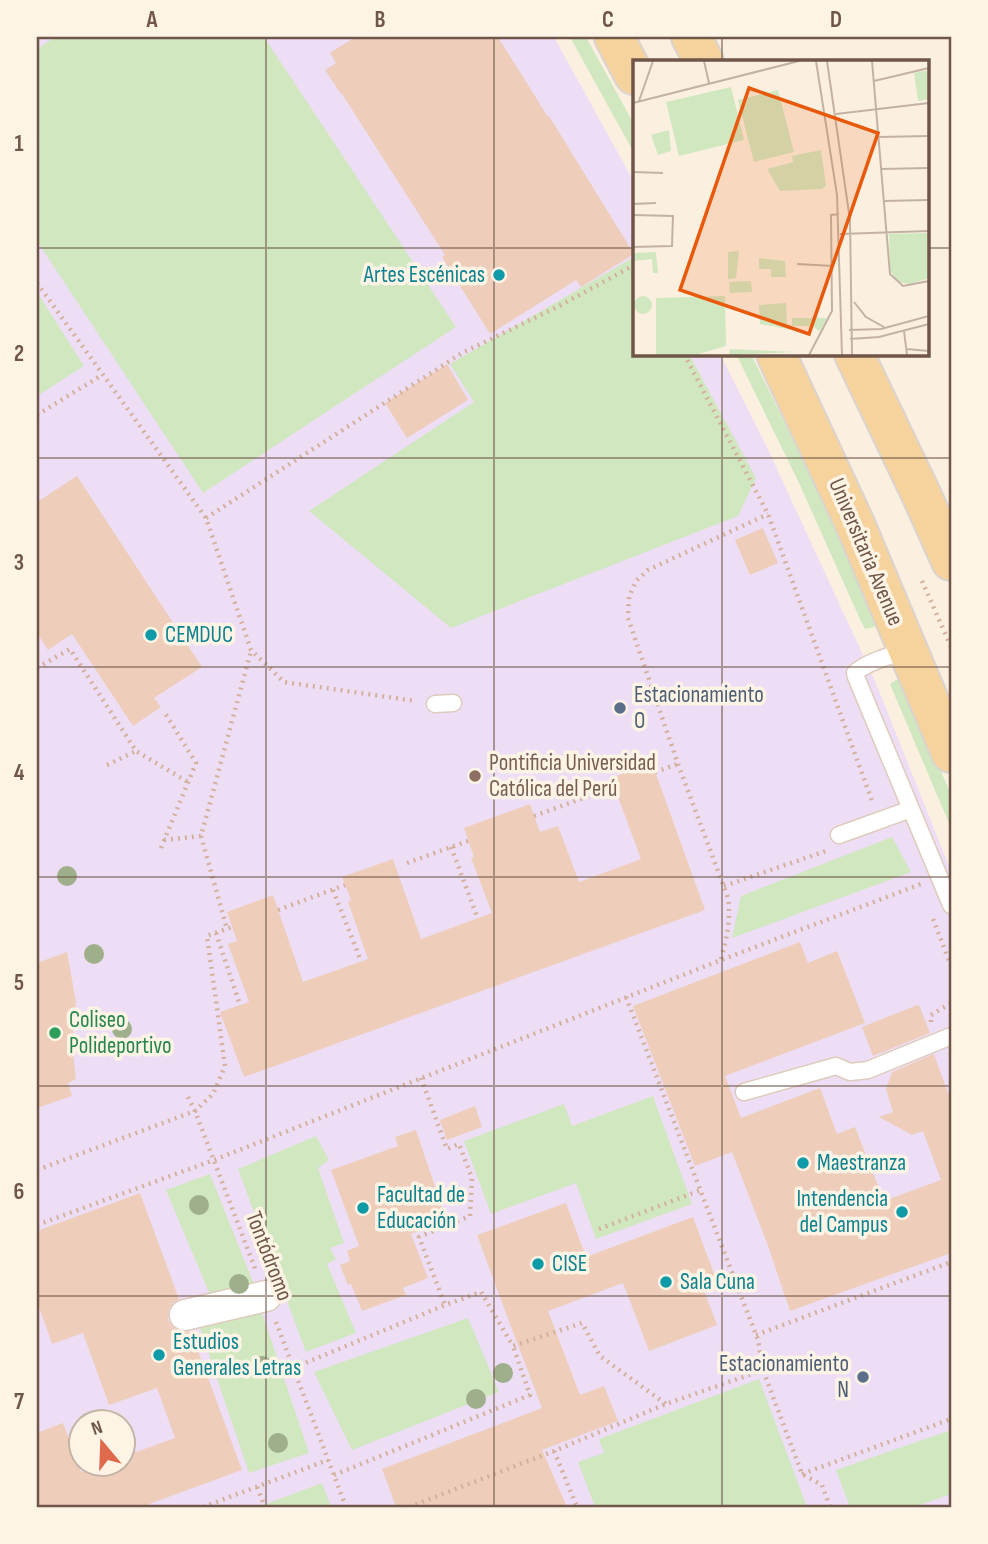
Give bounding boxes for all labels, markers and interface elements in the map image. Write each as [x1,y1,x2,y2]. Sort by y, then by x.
text: A [146,6,159,34]
text: B [375,6,386,34]
text: C [602,6,614,34]
text: D [830,6,842,34]
inset map [633,60,928,355]
text: 1 [14,130,24,158]
place label: Artes Escénicas [363,261,485,289]
marker: Artes Escénicas [491,267,507,283]
text: 2 [14,340,24,368]
street label: Universitaria Avenue [822,474,910,630]
text: 3 [14,549,24,577]
place label: CEMDUC [165,621,233,649]
marker: CEMDUC [143,627,159,643]
place label: Estacionamiento O [634,681,764,735]
marker: Estacionamiento O [612,700,628,716]
place label: Pontificia Universidad Católica del Perú [489,749,656,803]
text: 4 [14,759,25,787]
marker: Pontificia Universidad Católica del Perú [467,768,483,784]
text: 5 [14,969,24,997]
place label: Coliseo Polideportivo [69,1006,172,1060]
marker: Coliseo Polideportivo [47,1025,63,1041]
place label: Maestranza [817,1149,906,1177]
marker: Maestranza [795,1155,811,1171]
text: 6 [14,1178,24,1206]
place label: Facultad de Educación [377,1181,465,1235]
place label: Intendencia del Campus [796,1185,888,1239]
marker: Facultad de Educación [355,1200,371,1216]
marker: Intendencia del Campus [894,1204,910,1220]
street label: Tontódromo [239,1207,299,1305]
place label: CISE [552,1250,587,1278]
marker: CISE [530,1256,546,1272]
place label: Sala Cuna [680,1268,755,1296]
marker: Sala Cuna [658,1274,674,1290]
place label: Estudios Generales Letras [173,1328,301,1382]
marker: Estudios Generales Letras [151,1347,167,1363]
place label: Estacionamiento N [719,1350,849,1404]
marker: Estacionamiento N [855,1369,871,1385]
text: 7 [14,1388,24,1416]
north arrow [66,1408,136,1478]
text: N [88,1416,105,1441]

